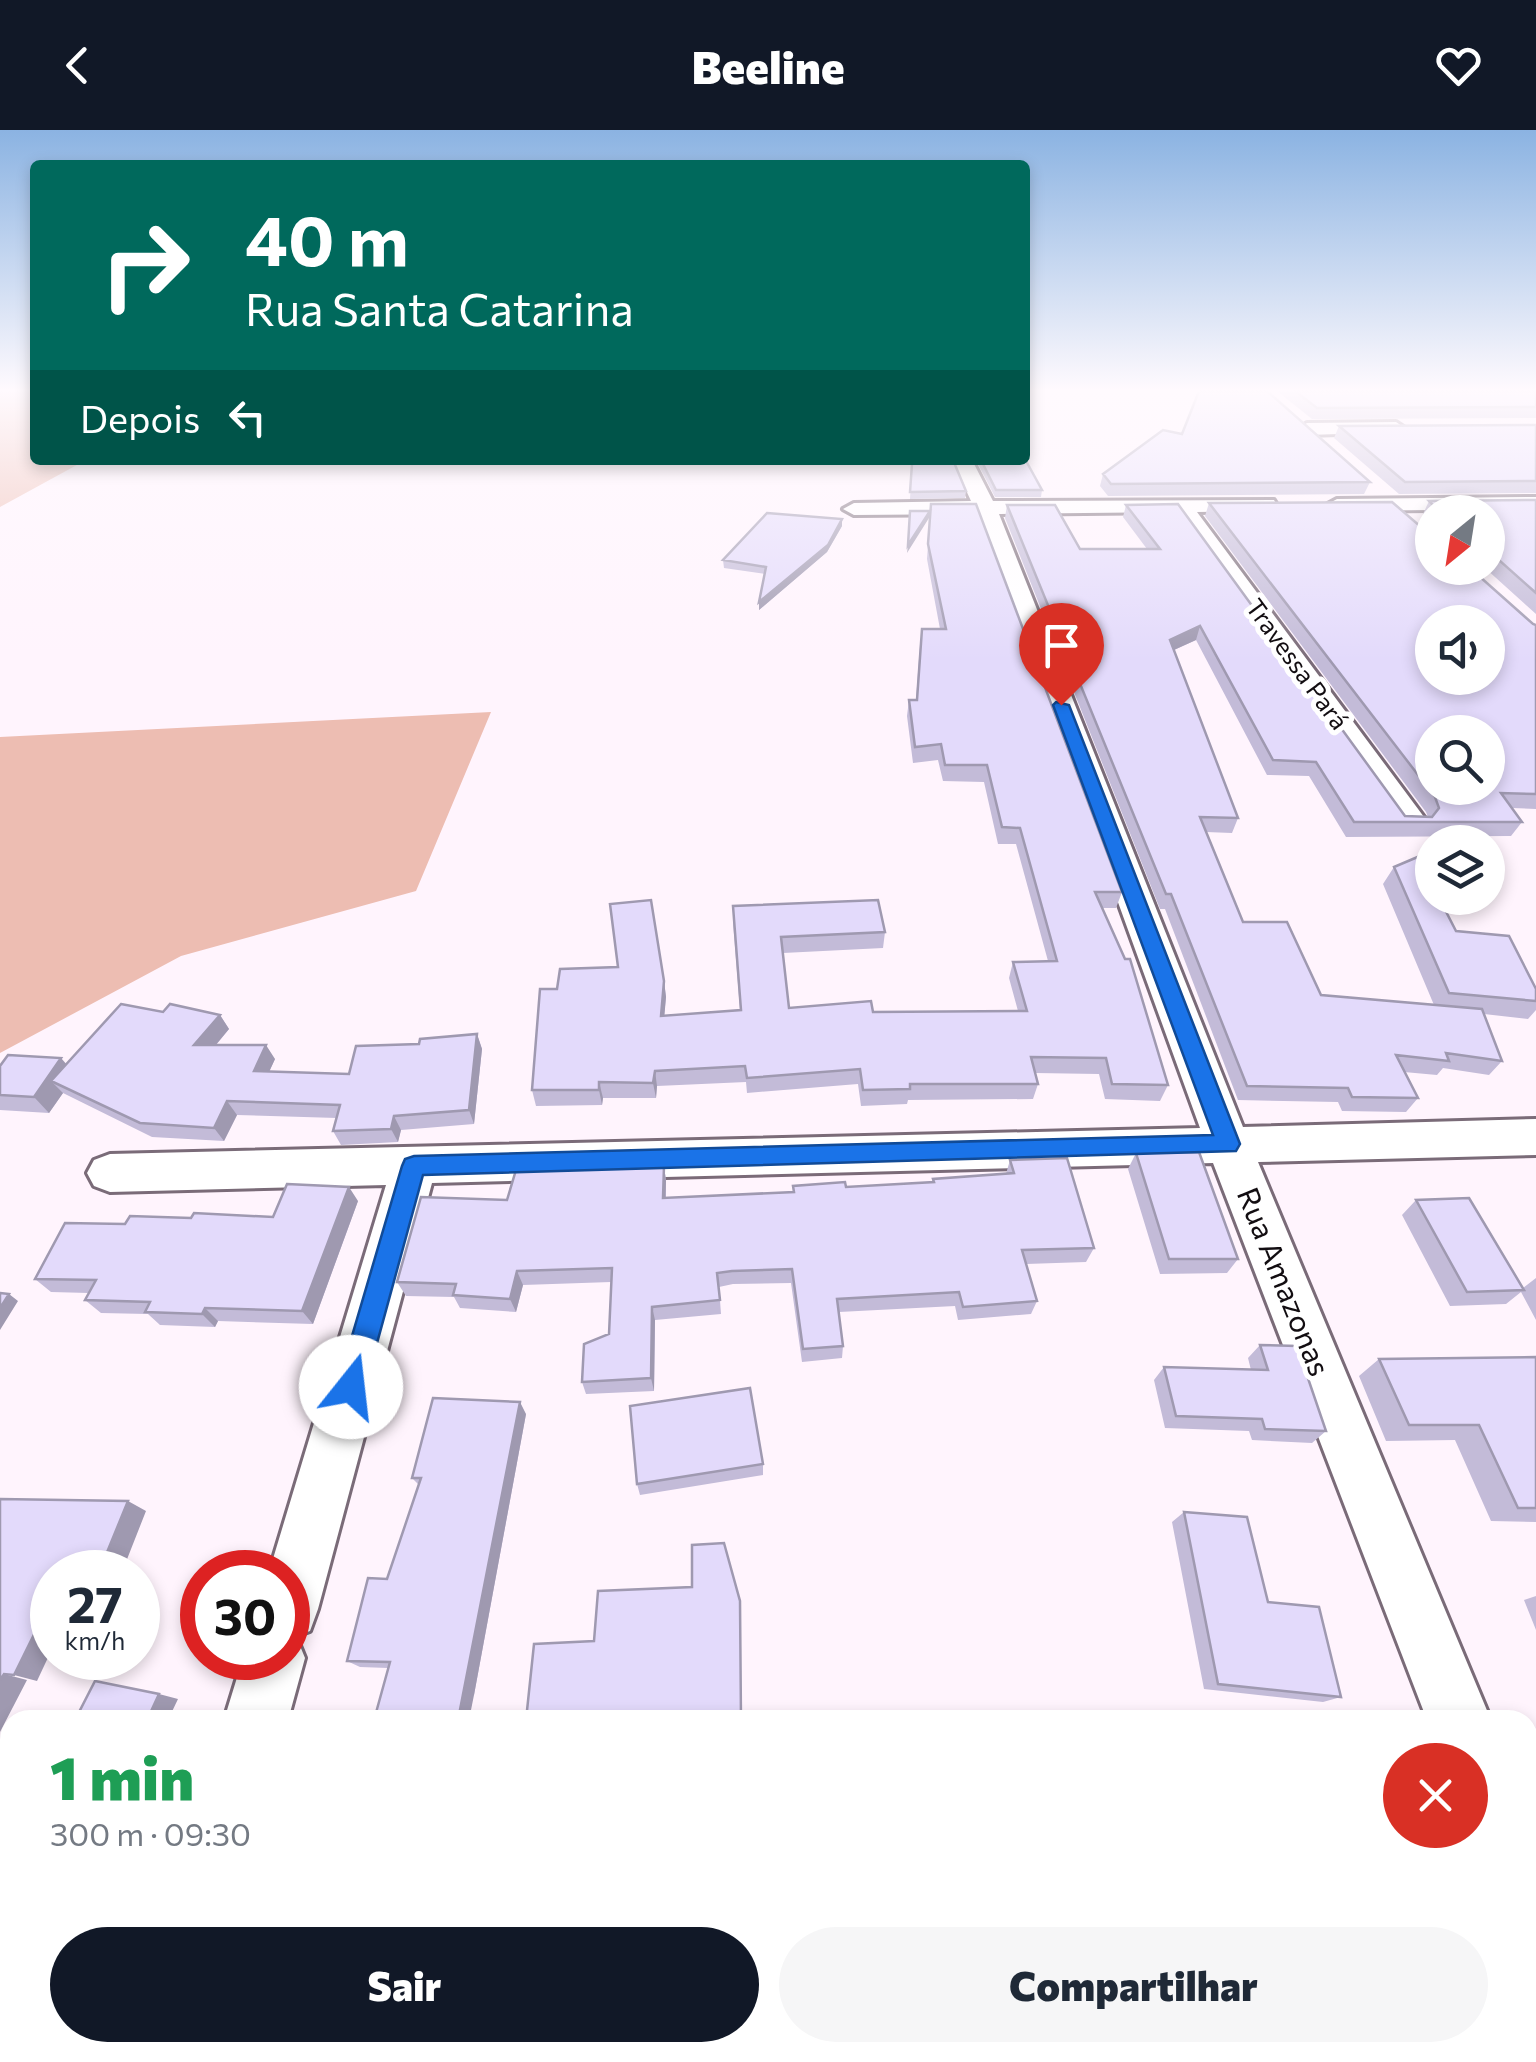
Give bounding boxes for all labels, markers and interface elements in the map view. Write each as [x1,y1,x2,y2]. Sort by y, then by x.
icon: back [50,38,105,93]
text: Beeline [691,38,845,93]
icon: heart [1431,38,1486,93]
text: 40 m [245,195,409,280]
icon: right [80,200,210,330]
text: Rua Santa Catarina [245,280,634,335]
icon: left [220,390,275,445]
text: Depois [80,394,200,441]
north arrow [1415,495,1505,585]
map controls [1415,495,1505,915]
street label: Travessa Pará [1240,592,1355,735]
pin [1019,603,1104,706]
button: sound [1415,605,1505,695]
icon: arrive [1034,618,1089,673]
button: search [1415,715,1505,805]
button: layers [1415,825,1505,915]
street label: Rua Amazonas [1231,1181,1340,1381]
position arrow [299,1335,403,1439]
speed limit sign: 30 [180,1550,310,1680]
text: 27 [67,1572,123,1633]
text: km/h [65,1625,125,1655]
text: 1 min [50,1739,194,1812]
button: close [1383,1743,1488,1848]
text: 300 m · 09:30 [50,1813,251,1853]
button: Sair [50,1927,759,2042]
button: Compartilhar [779,1927,1488,2042]

